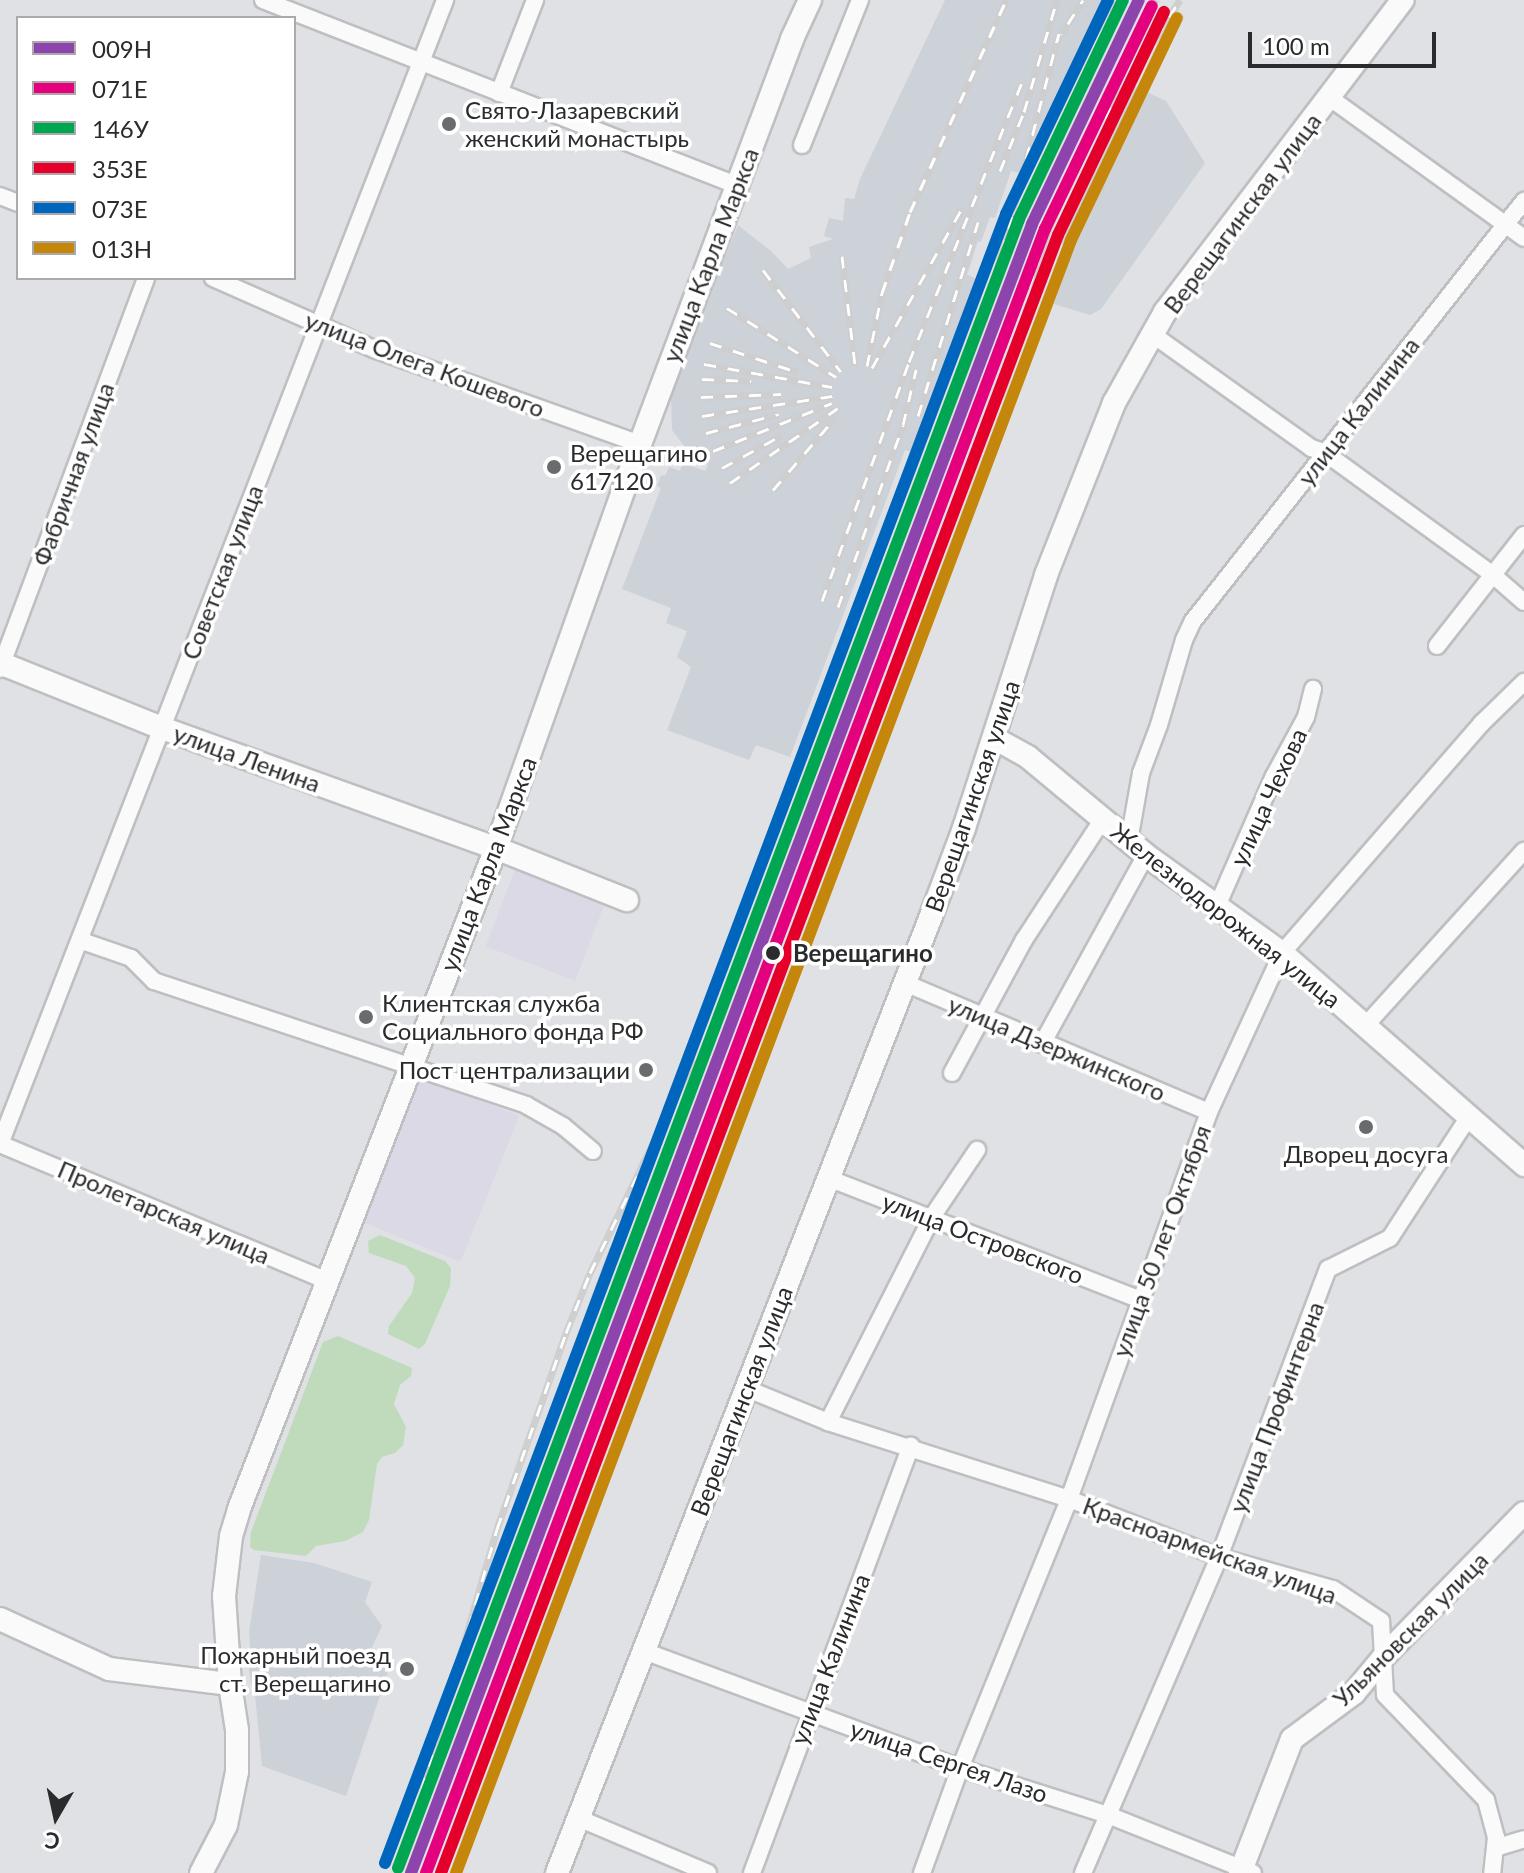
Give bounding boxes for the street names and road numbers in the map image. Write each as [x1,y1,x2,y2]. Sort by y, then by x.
street label: Верещагинская улица [1157,107,1327,319]
street label: улица Карла Маркса [656,144,764,366]
street label: улица Олега Кошевого [301,305,549,423]
street label: улица Калинина [1291,331,1425,491]
street label: Фабричная улица [26,378,120,570]
street label: Советская улица [175,481,269,663]
street label: Верещагинская улица [919,676,1025,916]
street label: улица Ленина [170,718,324,798]
street label: улица Чехова [1224,724,1312,870]
street label: улица Карла Маркса [434,753,542,975]
street label: Железнодорожная улица [1105,816,1347,1014]
street label: улица Дзержинского [944,989,1170,1107]
street label: улица 50 лет Октября [1106,1121,1216,1361]
street label: Пролетарская улица [54,1154,274,1270]
street label: улица Островского [878,1186,1088,1290]
street label: Верещагинская улица [684,1282,798,1520]
street label: улица Профинтерна [1222,1297,1330,1517]
street label: Красноармейская улица [1079,1491,1341,1609]
street label: Ульяновская улица [1326,1545,1494,1713]
street label: улица Калинина [784,1570,876,1748]
street label: улица Сергея Лазо [846,1714,1052,1808]

